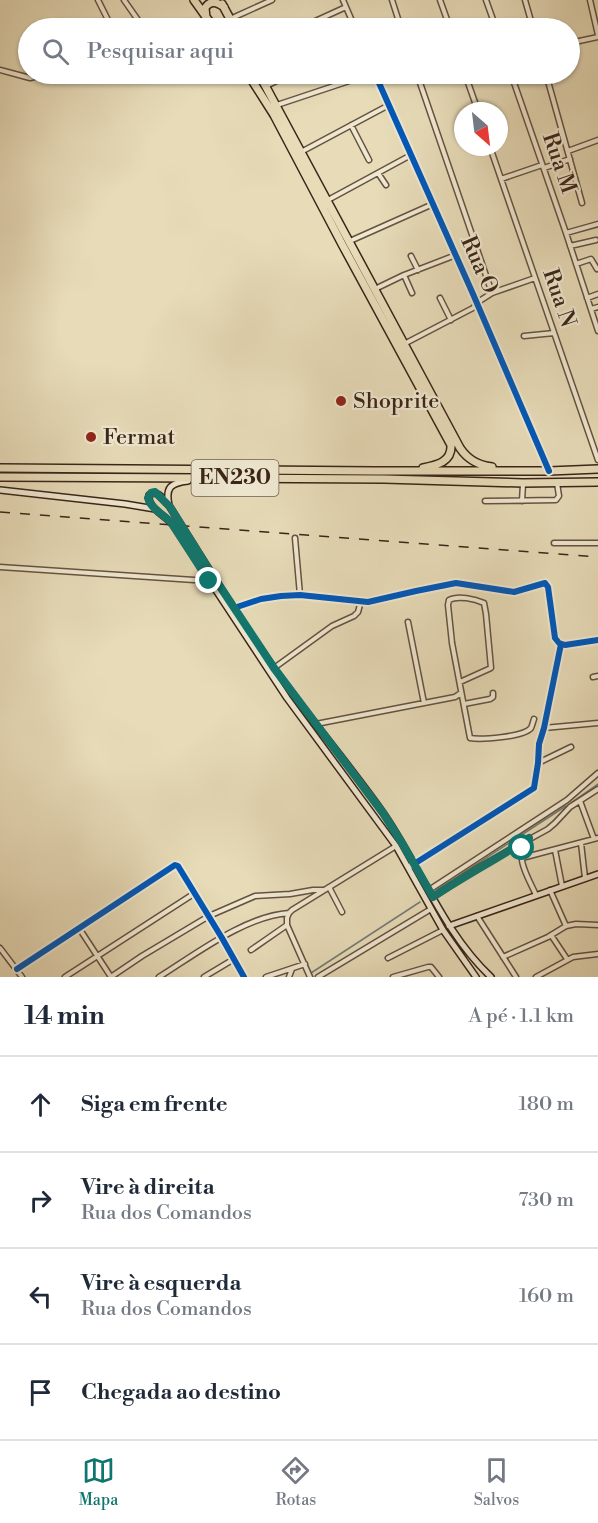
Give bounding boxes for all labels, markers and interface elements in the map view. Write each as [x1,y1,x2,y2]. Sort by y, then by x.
search box [18,18,580,84]
icon: search [39,35,72,68]
text: Pesquisar aqui [87,38,234,65]
north arrow [454,102,508,156]
street label: Rua M [536,129,582,198]
street label: Rua O [454,232,504,298]
street label: Rua N [537,265,582,331]
place label: Shoprite [353,388,439,415]
marker: Shoprite [334,394,348,408]
place label: Fermat [103,424,175,451]
marker: Fermat [84,430,98,444]
road number: EN230 [192,460,278,496]
route end [195,567,221,593]
route start [508,834,534,860]
text: 14 min [24,1000,105,1032]
text: A pé · 1.1 km [468,1004,574,1029]
icon: ahead [24,1088,57,1121]
text: Siga em frente [81,1091,228,1118]
text: 180 m [519,1092,574,1117]
text: Vire à direita [81,1174,215,1201]
icon: right [24,1184,57,1217]
text: 730 m [518,1188,574,1213]
text: Rua dos Comandos [81,1201,252,1226]
text: Vire à esquerda [81,1270,241,1297]
icon: left [24,1280,57,1313]
text: 160 m [519,1284,574,1309]
text: Rua dos Comandos [81,1297,252,1322]
icon: arrive [24,1376,57,1409]
text: Chegada ao destino [81,1379,281,1406]
tab: Mapa [79,1454,118,1510]
tab: Rotas [276,1454,316,1510]
tab: Salvos [474,1454,519,1510]

